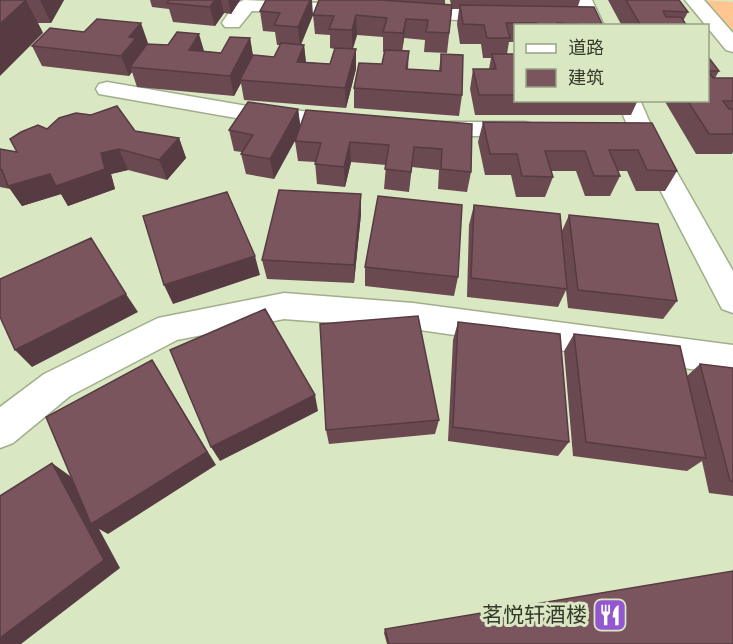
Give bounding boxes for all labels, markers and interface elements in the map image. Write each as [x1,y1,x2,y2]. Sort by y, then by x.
legend [514,24,709,102]
text: 道路 [568,35,604,60]
text: 建筑 [568,65,604,90]
restaurant icon: 茗悦轩酒楼 [592,597,628,633]
place label: 茗悦轩酒楼 [482,600,587,629]

